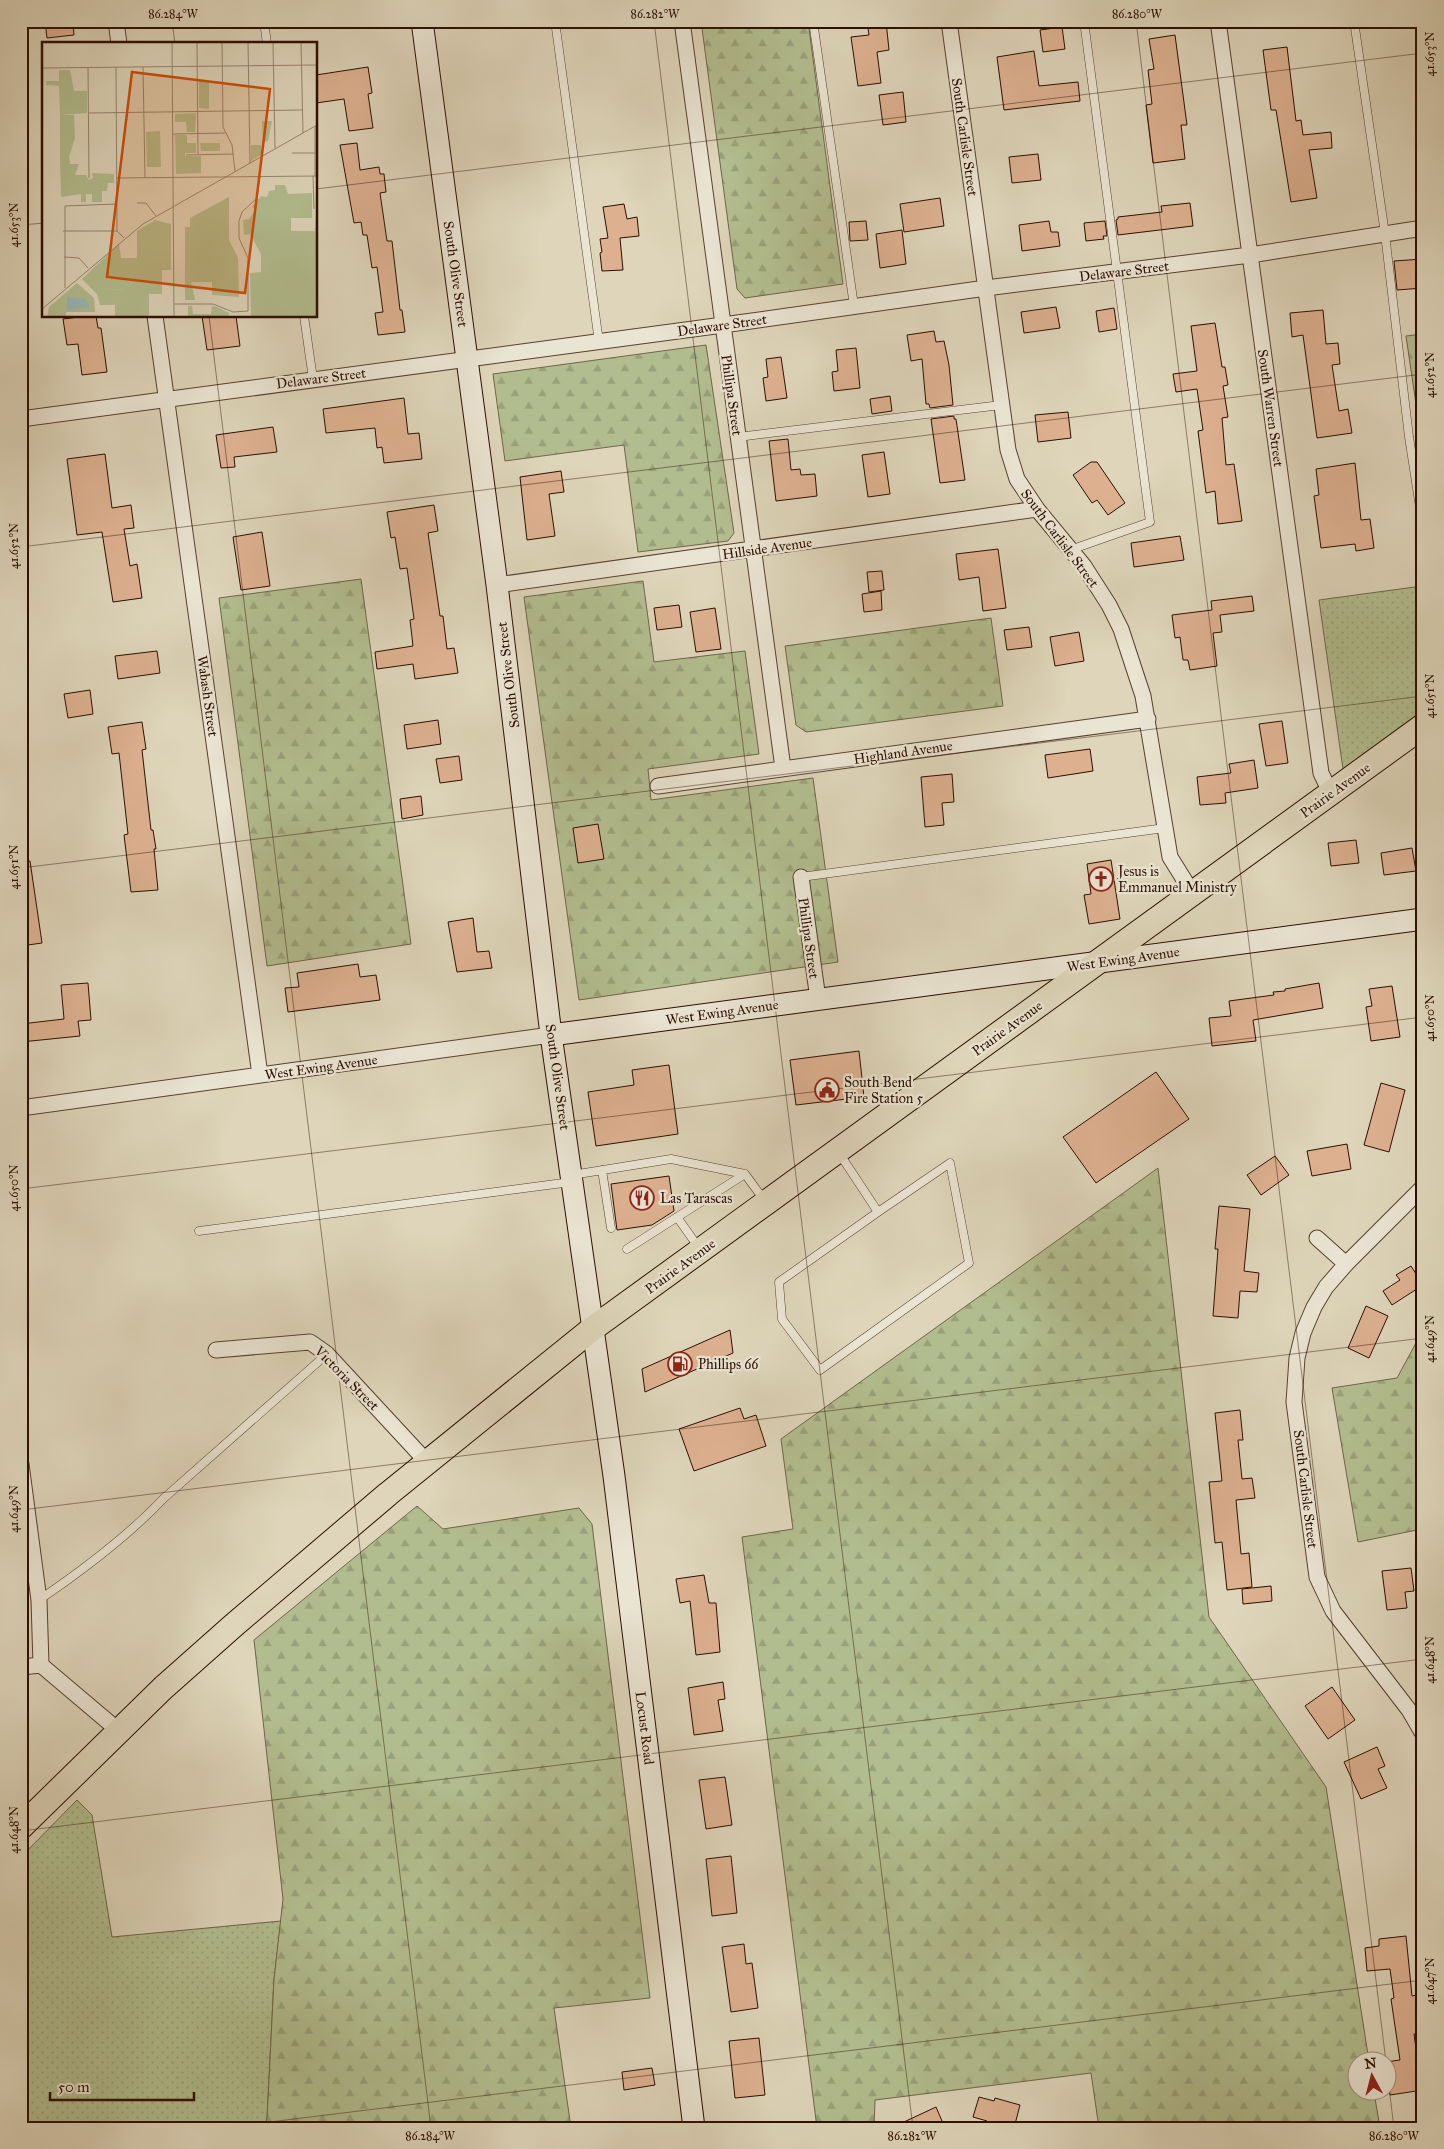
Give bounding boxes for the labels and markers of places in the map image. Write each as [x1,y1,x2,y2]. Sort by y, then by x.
place label: Jesus is Emmanuel Ministry [1116,863,1237,896]
church icon: Jesus is Emmanuel Ministry [1088,866,1114,892]
place label: South Bend Fire Station 5 [844,1074,923,1107]
public building icon: South Bend Fire Station 5 [814,1077,840,1103]
restaurant icon: Las Tarascas [629,1185,655,1211]
place label: Las Tarascas [660,1190,732,1207]
fuel station icon: Phillips 66 [667,1351,693,1377]
place label: Phillips 66 [698,1356,759,1373]

